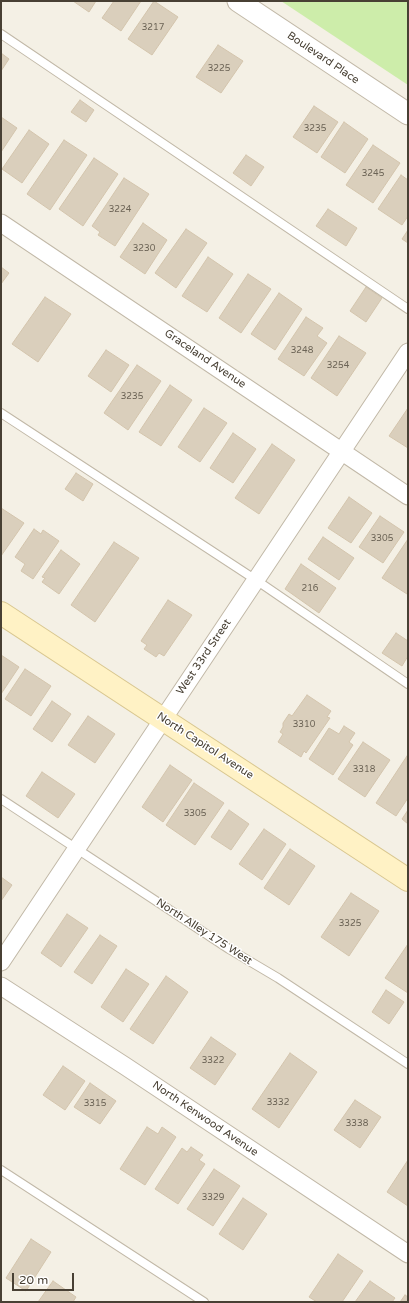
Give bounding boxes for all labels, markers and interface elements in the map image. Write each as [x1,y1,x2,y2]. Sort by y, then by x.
house number: 3217 [142,23,164,33]
street label: Boulevard Place [285,29,361,87]
house number: 3225 [208,64,230,74]
house number: 3235 [304,124,326,134]
house number: 3245 [362,169,384,179]
house number: 3224 [109,205,131,215]
house number: 3230 [133,244,155,254]
street label: Graceland Avenue [162,327,248,391]
house number: 3248 [291,346,313,356]
house number: 3254 [327,361,349,371]
house number: 3235 [121,392,143,402]
house number: 3305 [371,534,393,544]
house number: 216 [302,584,318,594]
street label: West 33rd Street [174,617,234,697]
street label: North Capitol Avenue [154,710,256,782]
house number: 3310 [293,720,315,730]
house number: 3318 [353,765,375,775]
house number: 3305 [184,809,206,819]
street label: North Alley 175 West [154,896,254,968]
house number: 3325 [339,919,361,929]
house number: 3322 [202,1056,224,1066]
street label: North Kenwood Avenue [150,1079,260,1159]
house number: 3332 [267,1098,289,1108]
house number: 3315 [84,1099,106,1109]
house number: 3338 [346,1119,368,1129]
house number: 3329 [202,1193,224,1203]
scale bar [14,1265,76,1291]
text: 20 m [19,1273,48,1287]

